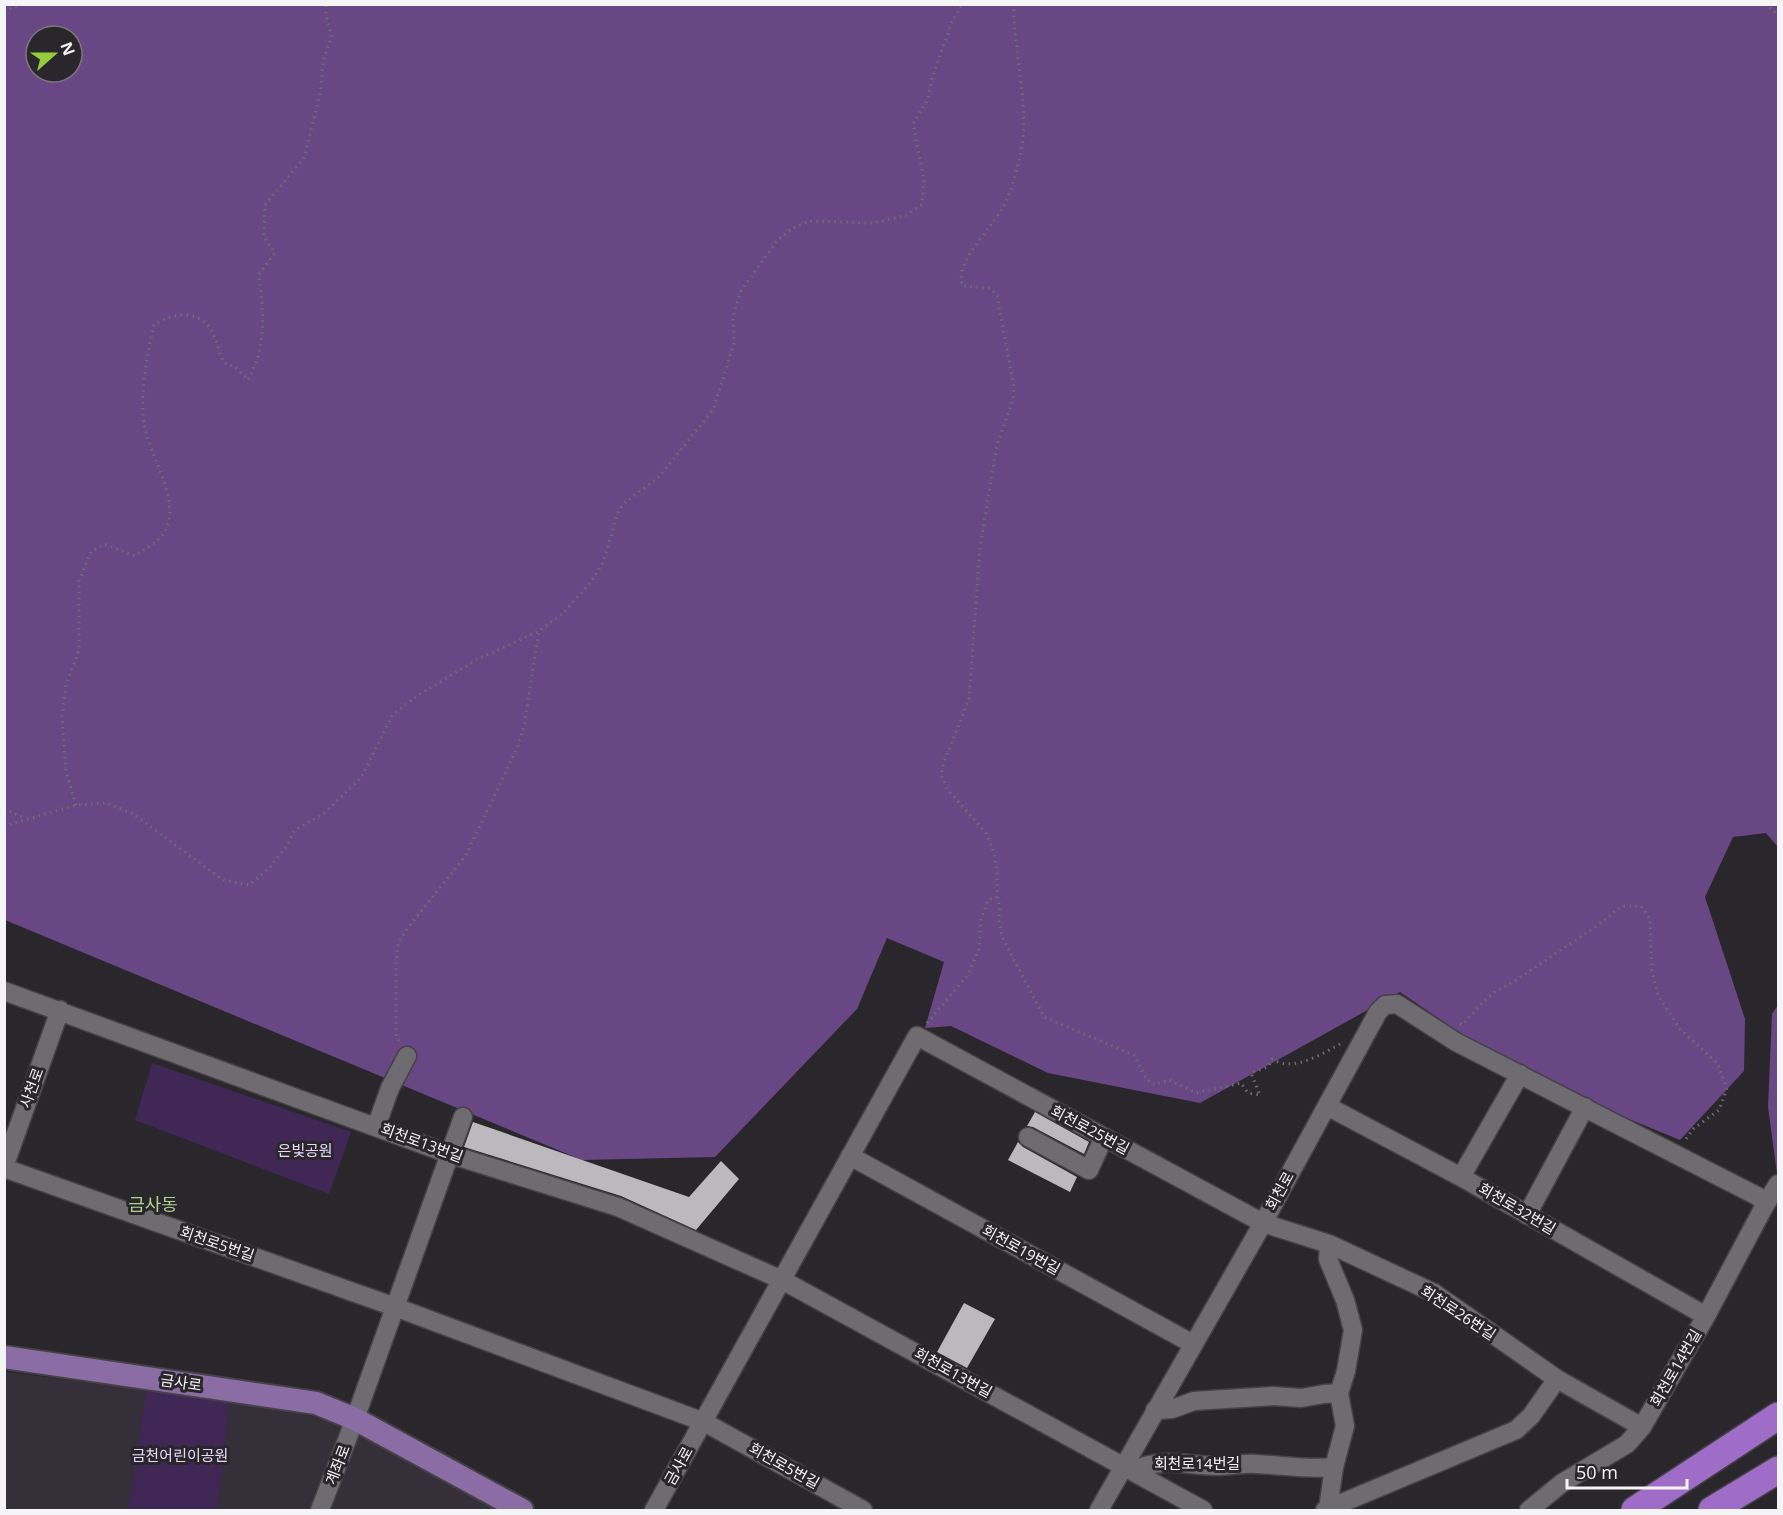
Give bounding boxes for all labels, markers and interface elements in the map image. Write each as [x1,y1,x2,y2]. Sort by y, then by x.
north arrow [24,24,84,84]
text: N [55,39,81,59]
street label: 사천로 [15,1065,48,1111]
street label: 회천로25번길 [1048,1100,1133,1158]
street label: 회천로13번길 [378,1118,466,1166]
park label: 은빛공원 [277,1140,333,1160]
street label: 회천로 [1260,1168,1298,1213]
street label: 회천로32번길 [1475,1178,1560,1238]
district label: 금사동 [128,1192,178,1216]
street label: 회천로19번길 [979,1219,1064,1279]
street label: 회천로5번길 [177,1221,257,1265]
street label: 회천로26번길 [1417,1280,1500,1344]
street label: 회천로14번길 [1645,1325,1705,1410]
street label: 회천로13번길 [911,1342,996,1402]
street label: 금사로 [159,1369,203,1395]
street label: 회천로5번길 [746,1438,823,1493]
street label: 계좌로 [320,1442,354,1488]
street label: 금사로 [659,1443,697,1488]
park label: 금천어린이공원 [132,1445,228,1465]
scale bar [1567,1452,1687,1490]
street label: 회천로14번길 [1154,1453,1240,1473]
text: 50 m [1576,1460,1618,1484]

